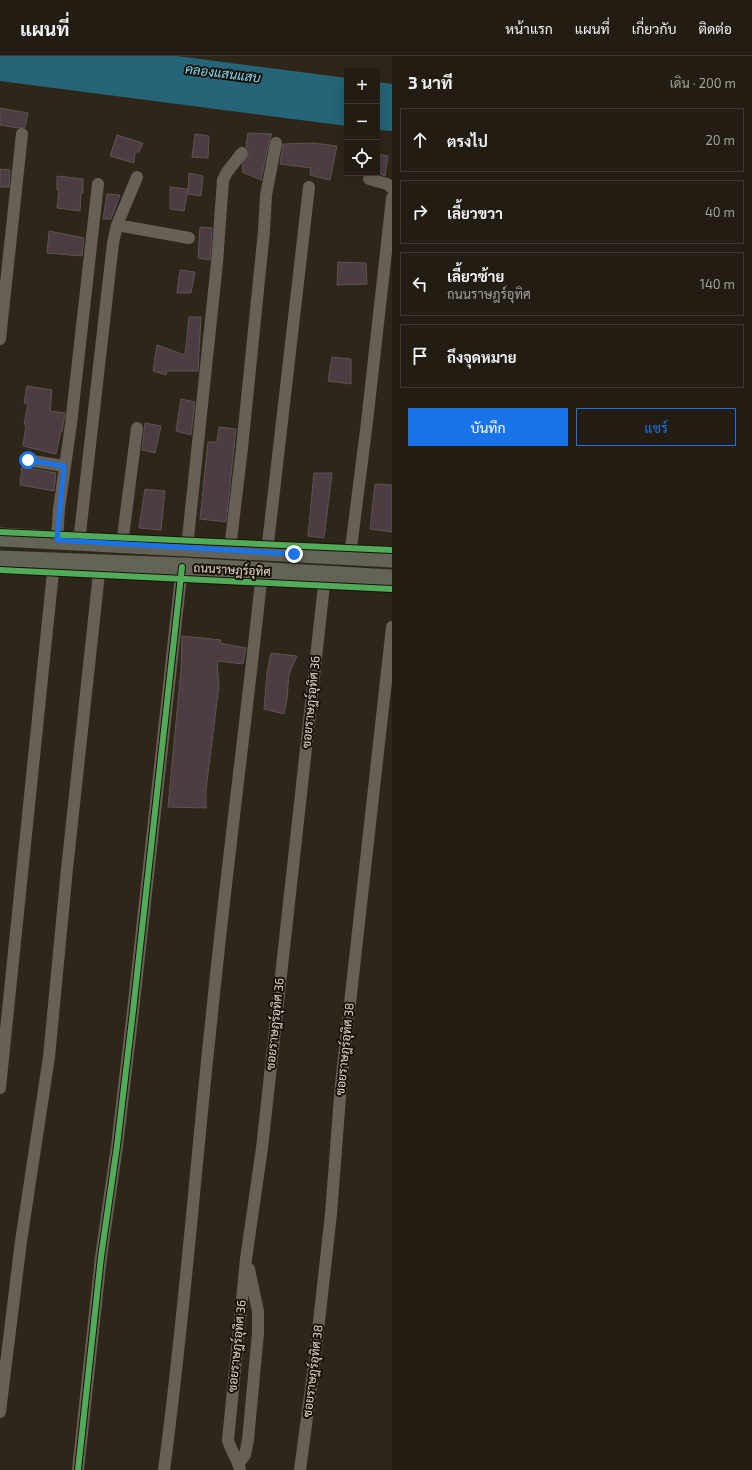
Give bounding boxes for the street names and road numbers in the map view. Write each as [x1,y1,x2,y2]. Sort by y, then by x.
street label: ถนนราษฎร์อุทิศ [193,560,271,581]
street label: ซอยราษฎร์อุทิศ 36 [298,655,325,749]
street label: ซอยราษฎร์อุทิศ 36 [262,977,289,1071]
street label: ซอยราษฎร์อุทิศ 38 [332,1002,359,1096]
street label: ซอยราษฎร์อุทิศ 36 [224,1299,251,1393]
street label: ซอยราษฎร์อุทิศ 38 [299,1324,328,1418]

